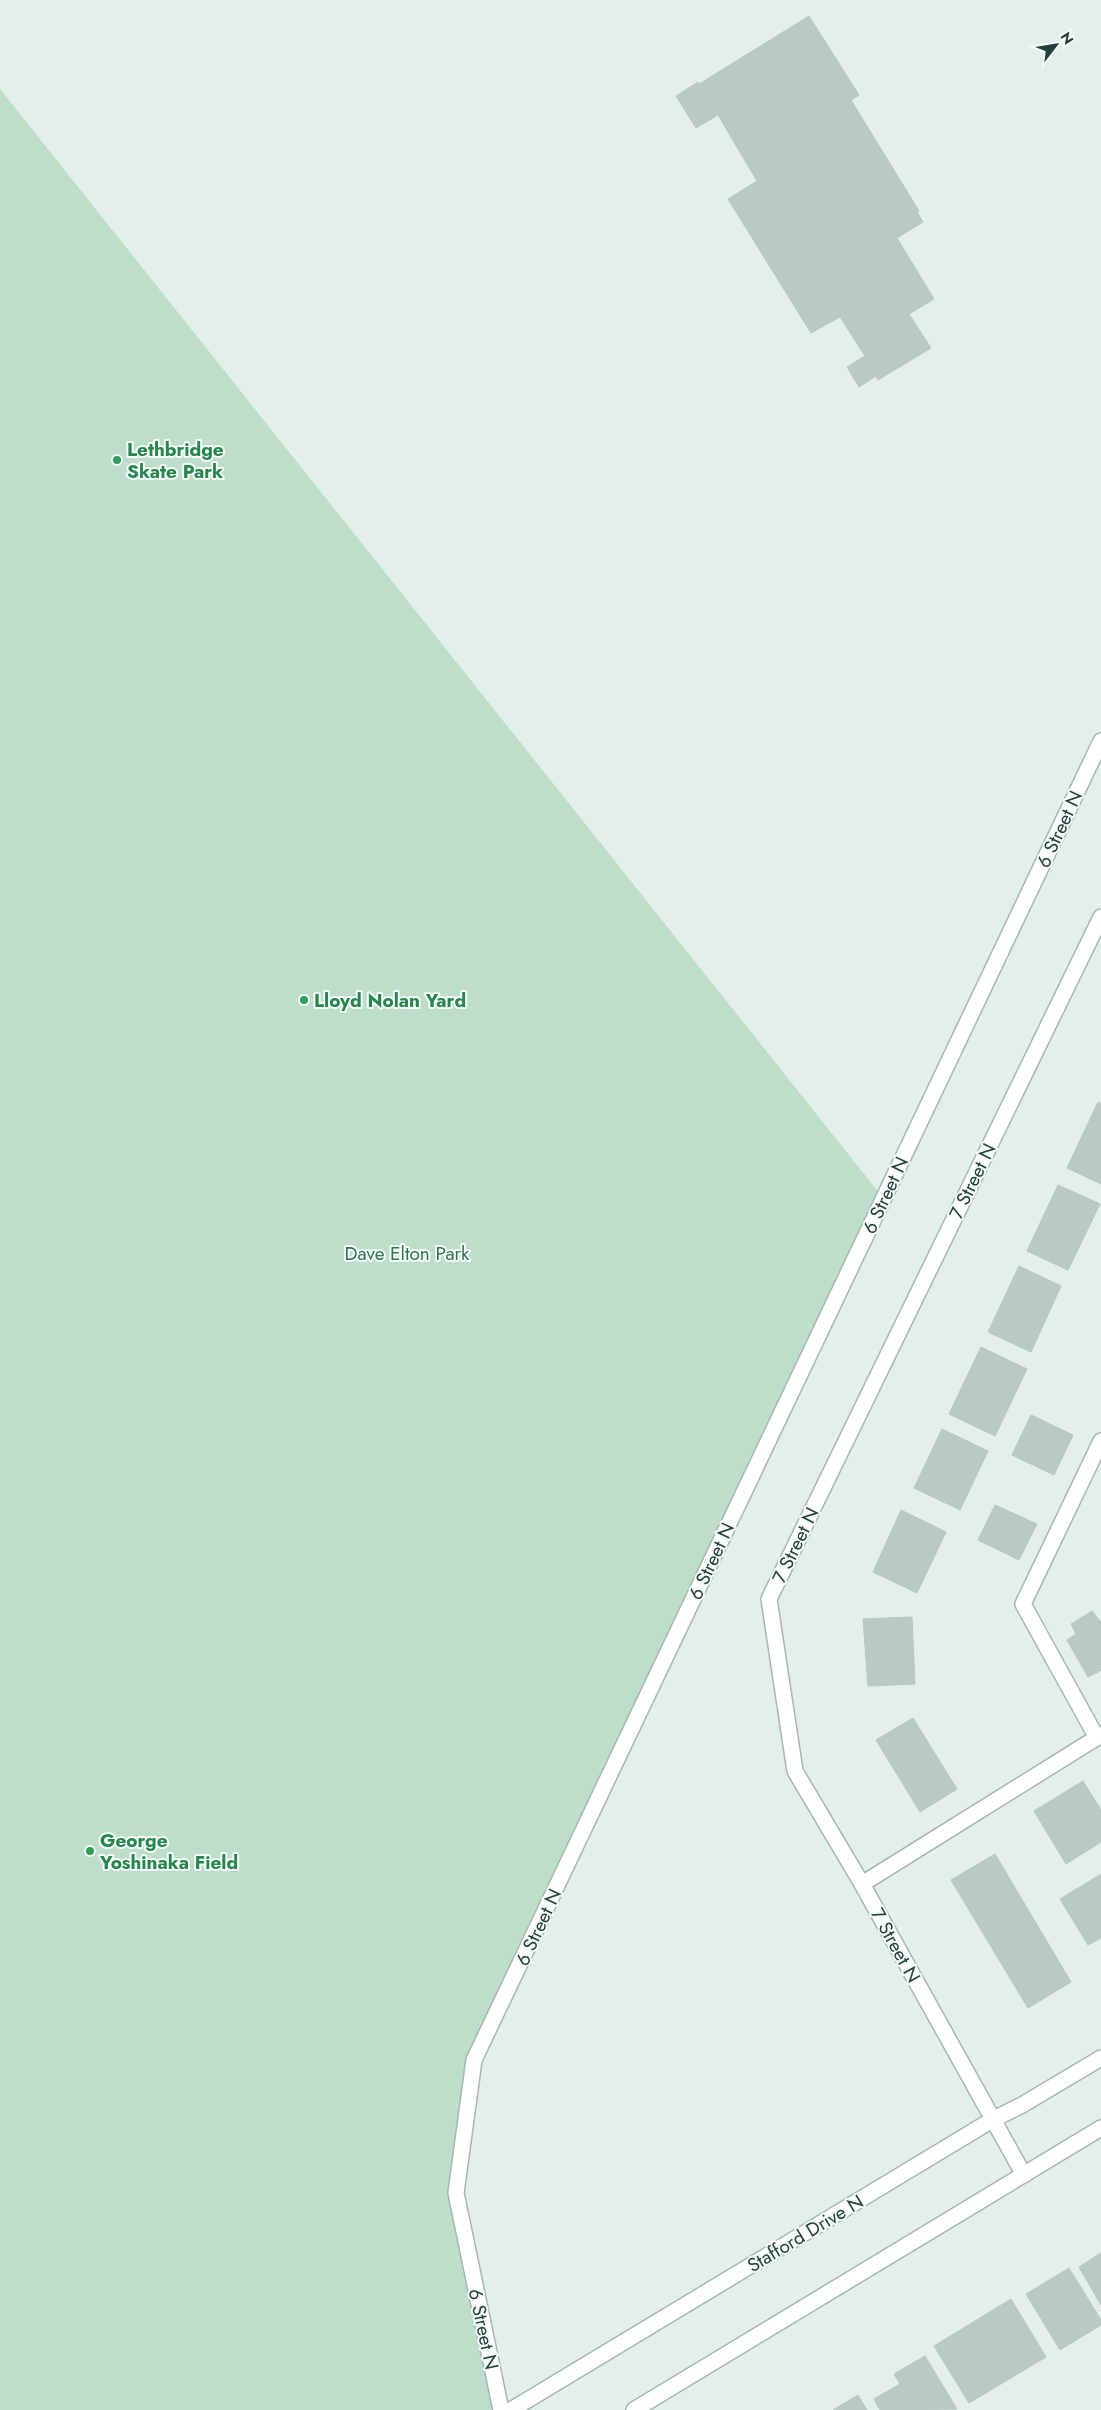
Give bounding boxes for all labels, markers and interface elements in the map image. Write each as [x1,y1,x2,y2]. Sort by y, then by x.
north arrow [1031,20,1081,70]
text: N [1056,28,1079,48]
place label: Lethbridge Skate Park [127,436,224,485]
marker: Lethbridge Skate Park [111,454,123,466]
street label: 6 Street N [1030,786,1089,872]
place label: Lloyd Nolan Yard [314,987,466,1014]
marker: Lloyd Nolan Yard [298,994,310,1006]
street label: 7 Street N [942,1139,1002,1224]
street label: 6 Street N [856,1152,915,1238]
park label: Dave Elton Park [345,1240,470,1267]
street label: 7 Street N [765,1503,825,1588]
street label: 6 Street N [682,1518,741,1604]
place label: George Yoshinaka Field [99,1827,238,1876]
marker: George Yoshinaka Field [84,1845,96,1857]
street label: 6 Street N [509,1884,568,1970]
street label: 7 Street N [864,1903,927,1987]
street label: Stafford Drive N [742,2188,868,2279]
street label: 6 Street N [462,2286,505,2372]

